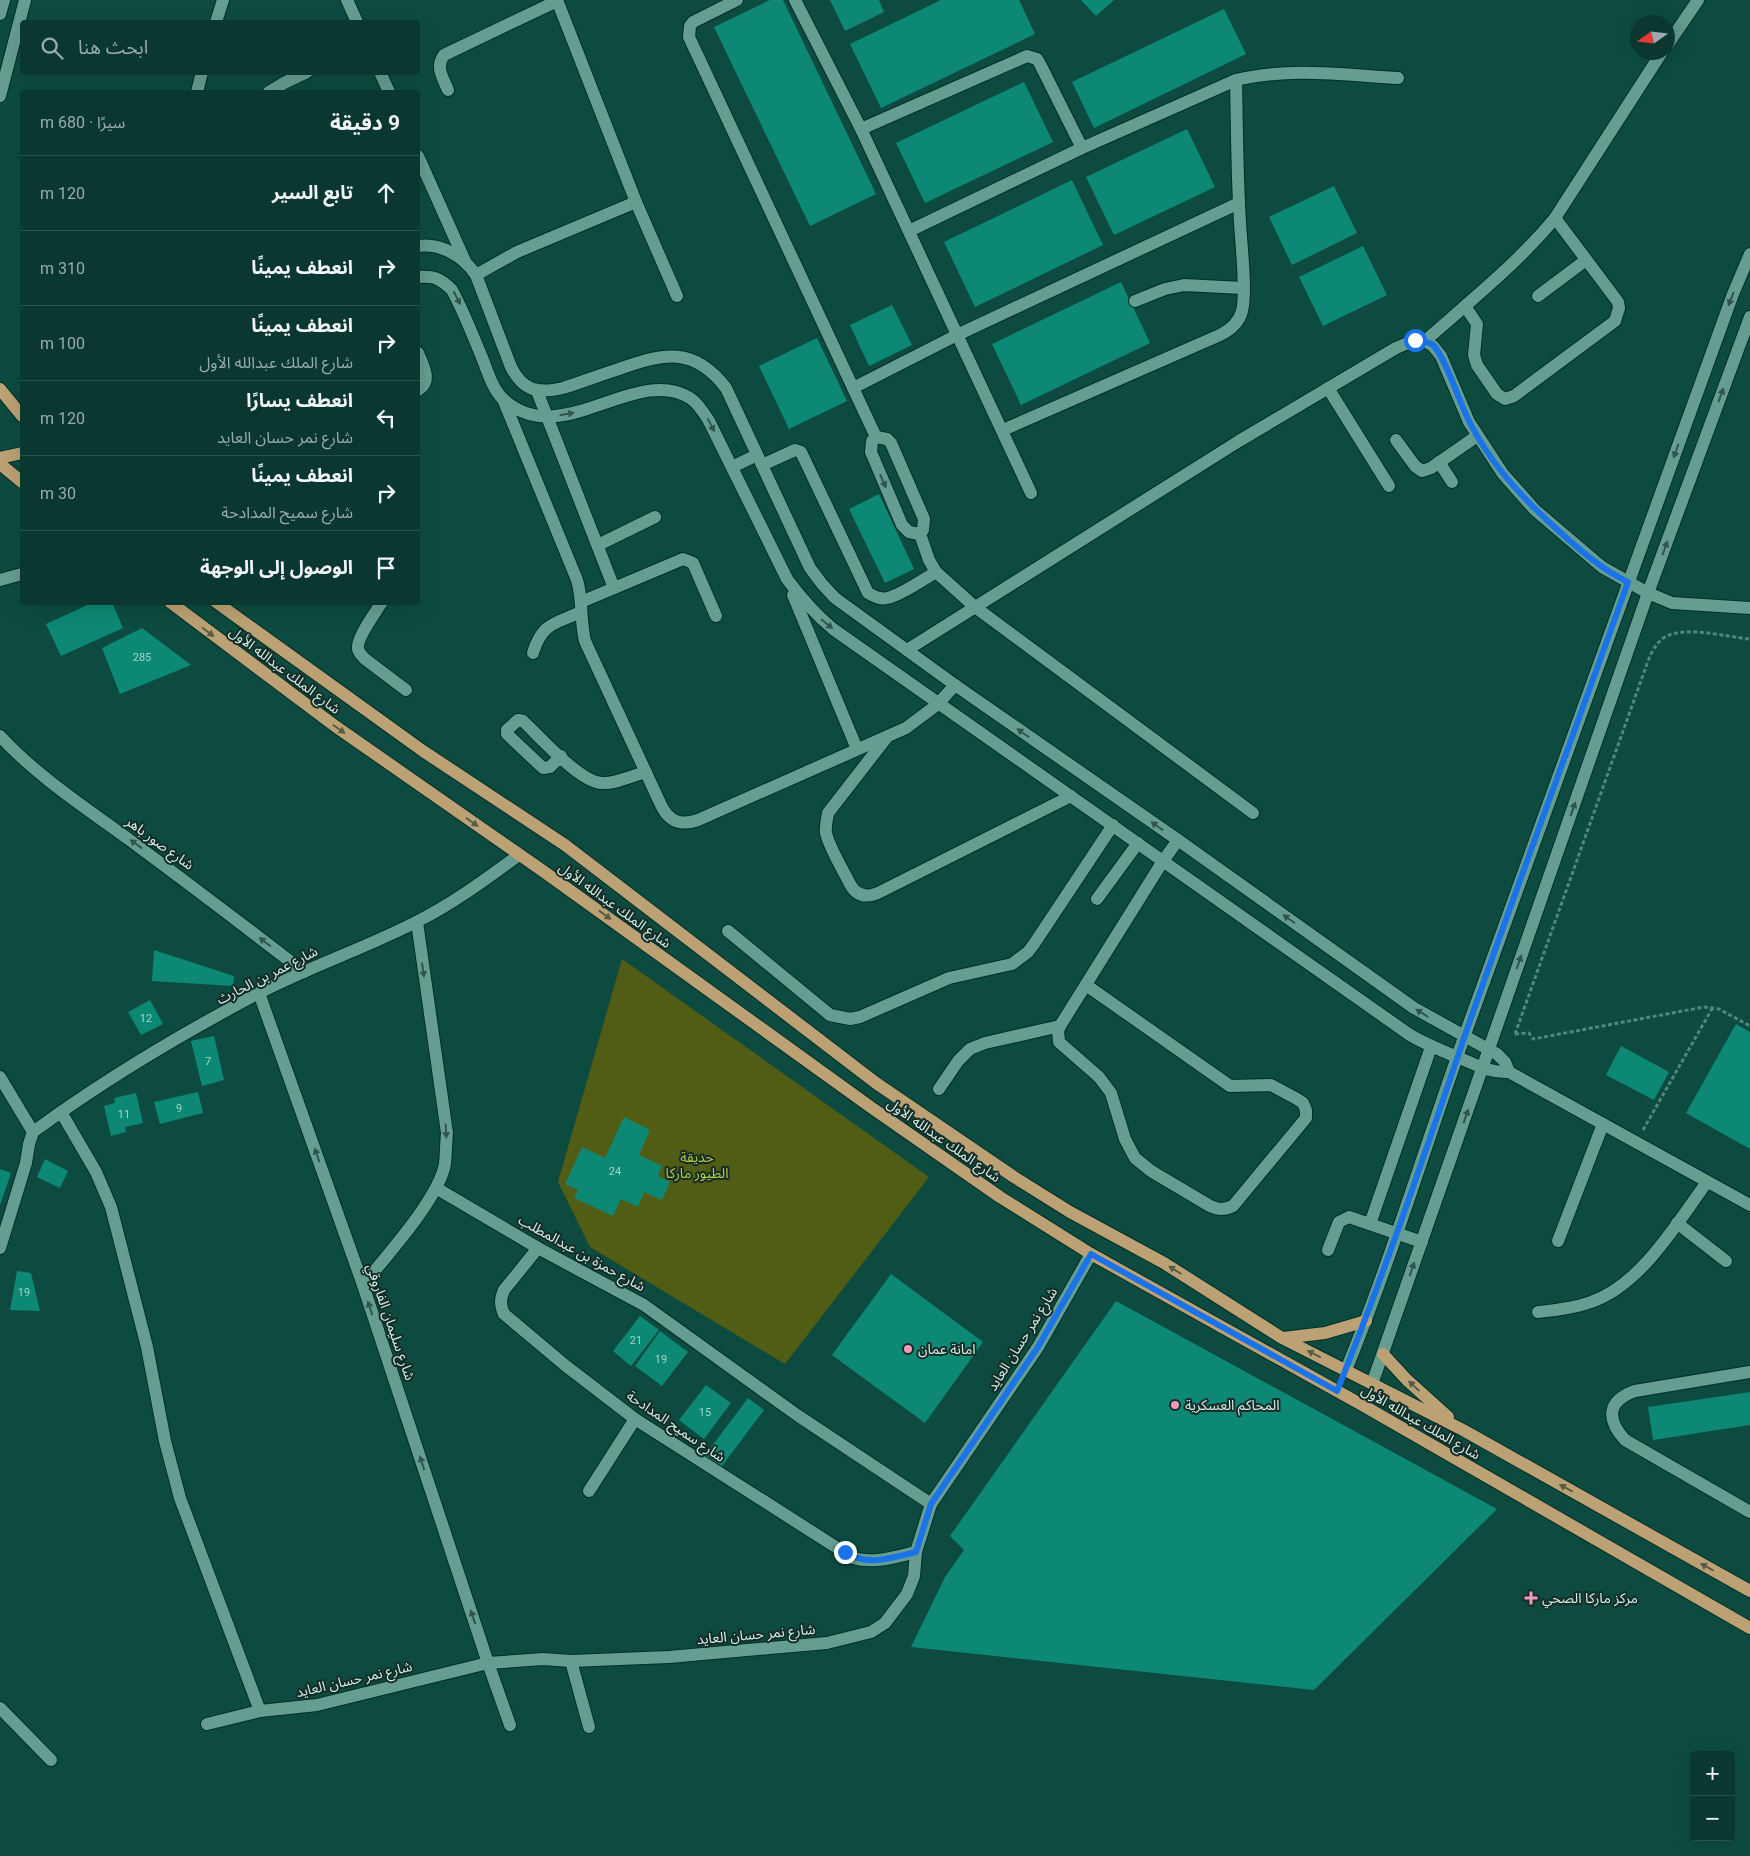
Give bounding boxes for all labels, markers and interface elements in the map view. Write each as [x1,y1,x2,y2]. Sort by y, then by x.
north arrow [1630,15,1675,60]
search box [20,20,420,75]
icon: search [38,34,66,62]
text: ابحث هنا [78,36,148,59]
text: 9 دقيقة [330,111,400,135]
text: سيرًا · 680 m [40,113,125,132]
icon: ahead [372,179,400,207]
text: تابع السير [272,181,353,204]
text: 120 m [40,184,85,203]
icon: right [372,254,400,282]
text: انعطف يمينًا [251,256,353,279]
text: 310 m [40,259,85,278]
one-way arrow [453,291,461,305]
one-way arrow [1727,291,1734,306]
text: انعطف يمينًا [251,314,353,337]
icon: right [372,329,400,357]
route start [1404,329,1427,352]
text: 100 m [40,334,85,353]
text: شارع الملك عبدالله الأول [199,353,353,372]
one-way arrow [1717,387,1725,402]
text: انعطف يسارًا [246,389,353,412]
icon: left [372,404,400,432]
text: 120 m [40,409,85,428]
one-way arrow [560,409,576,417]
one-way arrow [707,418,715,432]
text: شارع نمر حسان العايد [217,428,353,447]
one-way arrow [1672,444,1679,459]
text: انعطف يمينًا [251,464,353,487]
one-way arrow [880,474,888,488]
icon: right [372,479,400,507]
text: 30 m [40,484,76,503]
text: شارع سميح المدادحة [221,503,353,522]
one-way arrow [1662,540,1669,555]
icon: arrive [372,554,400,582]
text: الوصول إلى الوجهة [200,556,353,579]
one-way arrow [820,619,833,630]
street label: شارع الملك عبدالله الأول [225,623,344,719]
one-way arrow [201,627,215,637]
house number: 285 [133,651,151,664]
one-way arrow [332,724,346,734]
one-way arrow [1016,728,1030,738]
one-way arrow [1569,801,1577,816]
street label: شارع صور باهر [120,812,197,875]
one-way arrow [465,817,479,827]
one-way arrow [1150,821,1163,831]
one-way arrow [129,839,143,849]
street label: شارع الملك عبدالله الأول [554,859,674,953]
one-way arrow [598,910,611,921]
one-way arrow [1282,914,1296,924]
one-way arrow [259,937,272,947]
street label: شارع عمر بن الحارث [214,943,322,1010]
one-way arrow [1516,955,1523,970]
one-way arrow [420,963,428,979]
one-way arrow [1416,1008,1429,1018]
house number: 12 [140,1012,152,1025]
house number: 7 [205,1055,211,1068]
street label: شارع الملك عبدالله الأول [883,1095,1004,1188]
house number: 9 [176,1102,182,1115]
house number: 11 [118,1108,130,1121]
one-way arrow [1462,1108,1470,1123]
one-way arrow [442,1124,450,1140]
one-way arrow [313,1147,321,1162]
park label: حديقة الطيور ماركا [665,1149,729,1182]
house number: 24 [609,1165,621,1178]
street label: شارع حمزة بن عبدالمطلب [514,1211,648,1297]
street label: شارع سليمان الفاروقي [360,1262,418,1384]
one-way arrow [1409,1262,1416,1277]
one-way arrow [1169,1265,1182,1275]
street label: شارع نمر حسان العايد [984,1284,1063,1395]
house number: 19 [18,1286,30,1299]
one-way arrow [366,1301,374,1316]
house number: 21 [630,1334,642,1347]
place label: امانة عمان [918,1341,976,1358]
marker: امانة عمان [902,1343,914,1355]
one-way arrow [1307,1350,1321,1358]
house number: 19 [655,1353,667,1366]
one-way arrow [1408,1380,1420,1392]
street label: شارع الملك عبدالله الأول [1357,1381,1483,1465]
street label: شارع سميح المدادحة [622,1387,728,1467]
place label: المحاكم العسكرية [1185,1397,1280,1416]
marker: المحاكم العسكرية [1169,1399,1181,1411]
house number: 15 [699,1406,711,1419]
one-way arrow [417,1455,425,1470]
one-way arrow [1558,1484,1573,1492]
route end [834,1541,857,1564]
one-way arrow [1701,1563,1714,1572]
place label: مركز ماركا الصحي [1542,1590,1638,1609]
marker: مركز ماركا الصحي [1524,1591,1538,1605]
one-way arrow [468,1609,476,1624]
street label: شارع نمر حسان العايد [696,1621,816,1650]
street label: شارع نمر حسان العايد [294,1658,414,1703]
map controls [1690,1751,1735,1841]
button: + [1690,1751,1735,1796]
button: − [1690,1796,1735,1841]

